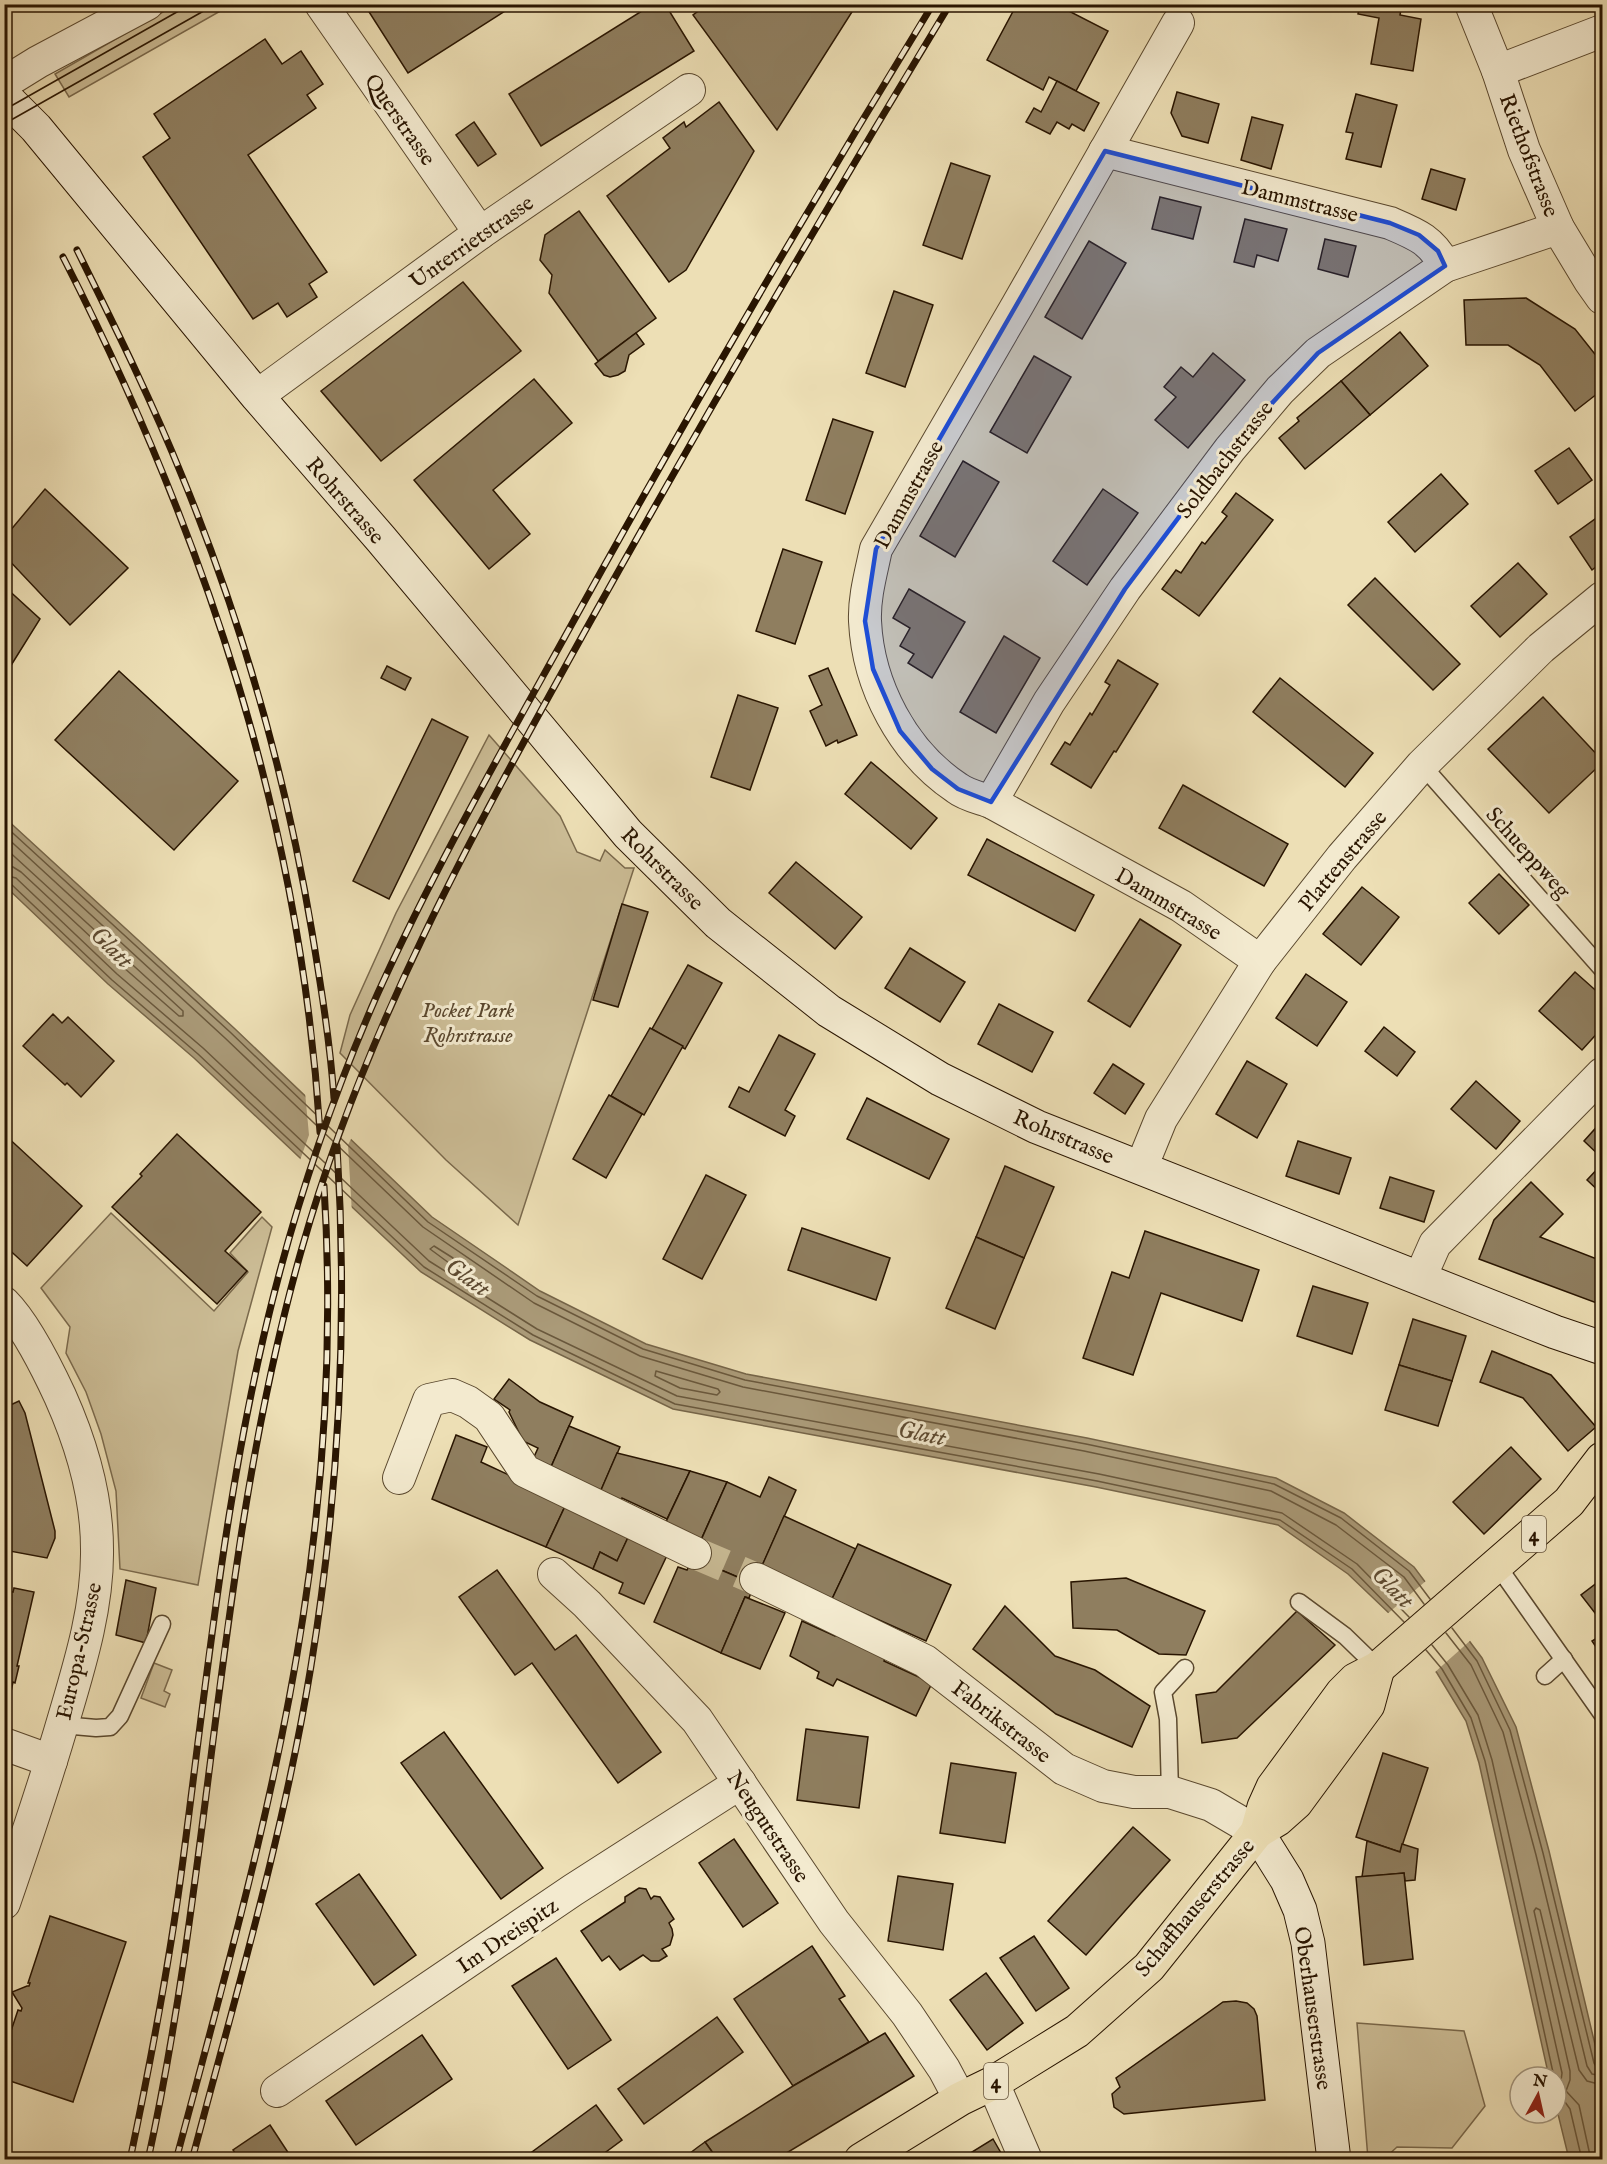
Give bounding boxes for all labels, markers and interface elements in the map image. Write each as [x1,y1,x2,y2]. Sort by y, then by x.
street label: Querstrasse [357,69,441,172]
street label: Riethofstrasse [1492,90,1564,221]
street label: Dammstrasse [1238,174,1361,230]
street label: Unterrietstrasse [405,189,540,296]
street label: Soldbachstrasse [1171,396,1280,525]
street label: Dammstrasse [869,436,951,554]
street label: Rohrstrasse [299,452,390,551]
street label: Schueppweg [1479,802,1577,906]
street label: Plattenstrasse [1293,805,1394,918]
street label: Rohrstrasse [614,822,709,917]
street label: Dammstrasse [1110,862,1226,948]
water label: Glatt [83,920,140,977]
park label: Pocket Park Rohrstrasse [422,997,515,1050]
street label: Rohrstrasse [1009,1104,1118,1172]
water label: Glatt [438,1251,497,1306]
water label: Glatt [895,1415,950,1455]
road number: 4 [1522,1516,1546,1552]
water label: Glatt [1364,1560,1421,1617]
street label: Europa-Strasse [51,1580,109,1723]
street label: Fabrikstrasse [945,1675,1056,1770]
street label: Neugutstrasse [720,1766,815,1889]
street label: Schaffhauserstrasse [1130,1833,1262,1983]
street label: Im Dreispitz [452,1893,564,1981]
street label: Oberhauserstrasse [1287,1925,1337,2092]
road number: 4 [984,2063,1008,2099]
north arrow [1508,2065,1568,2125]
text: N [1531,2071,1548,2093]

